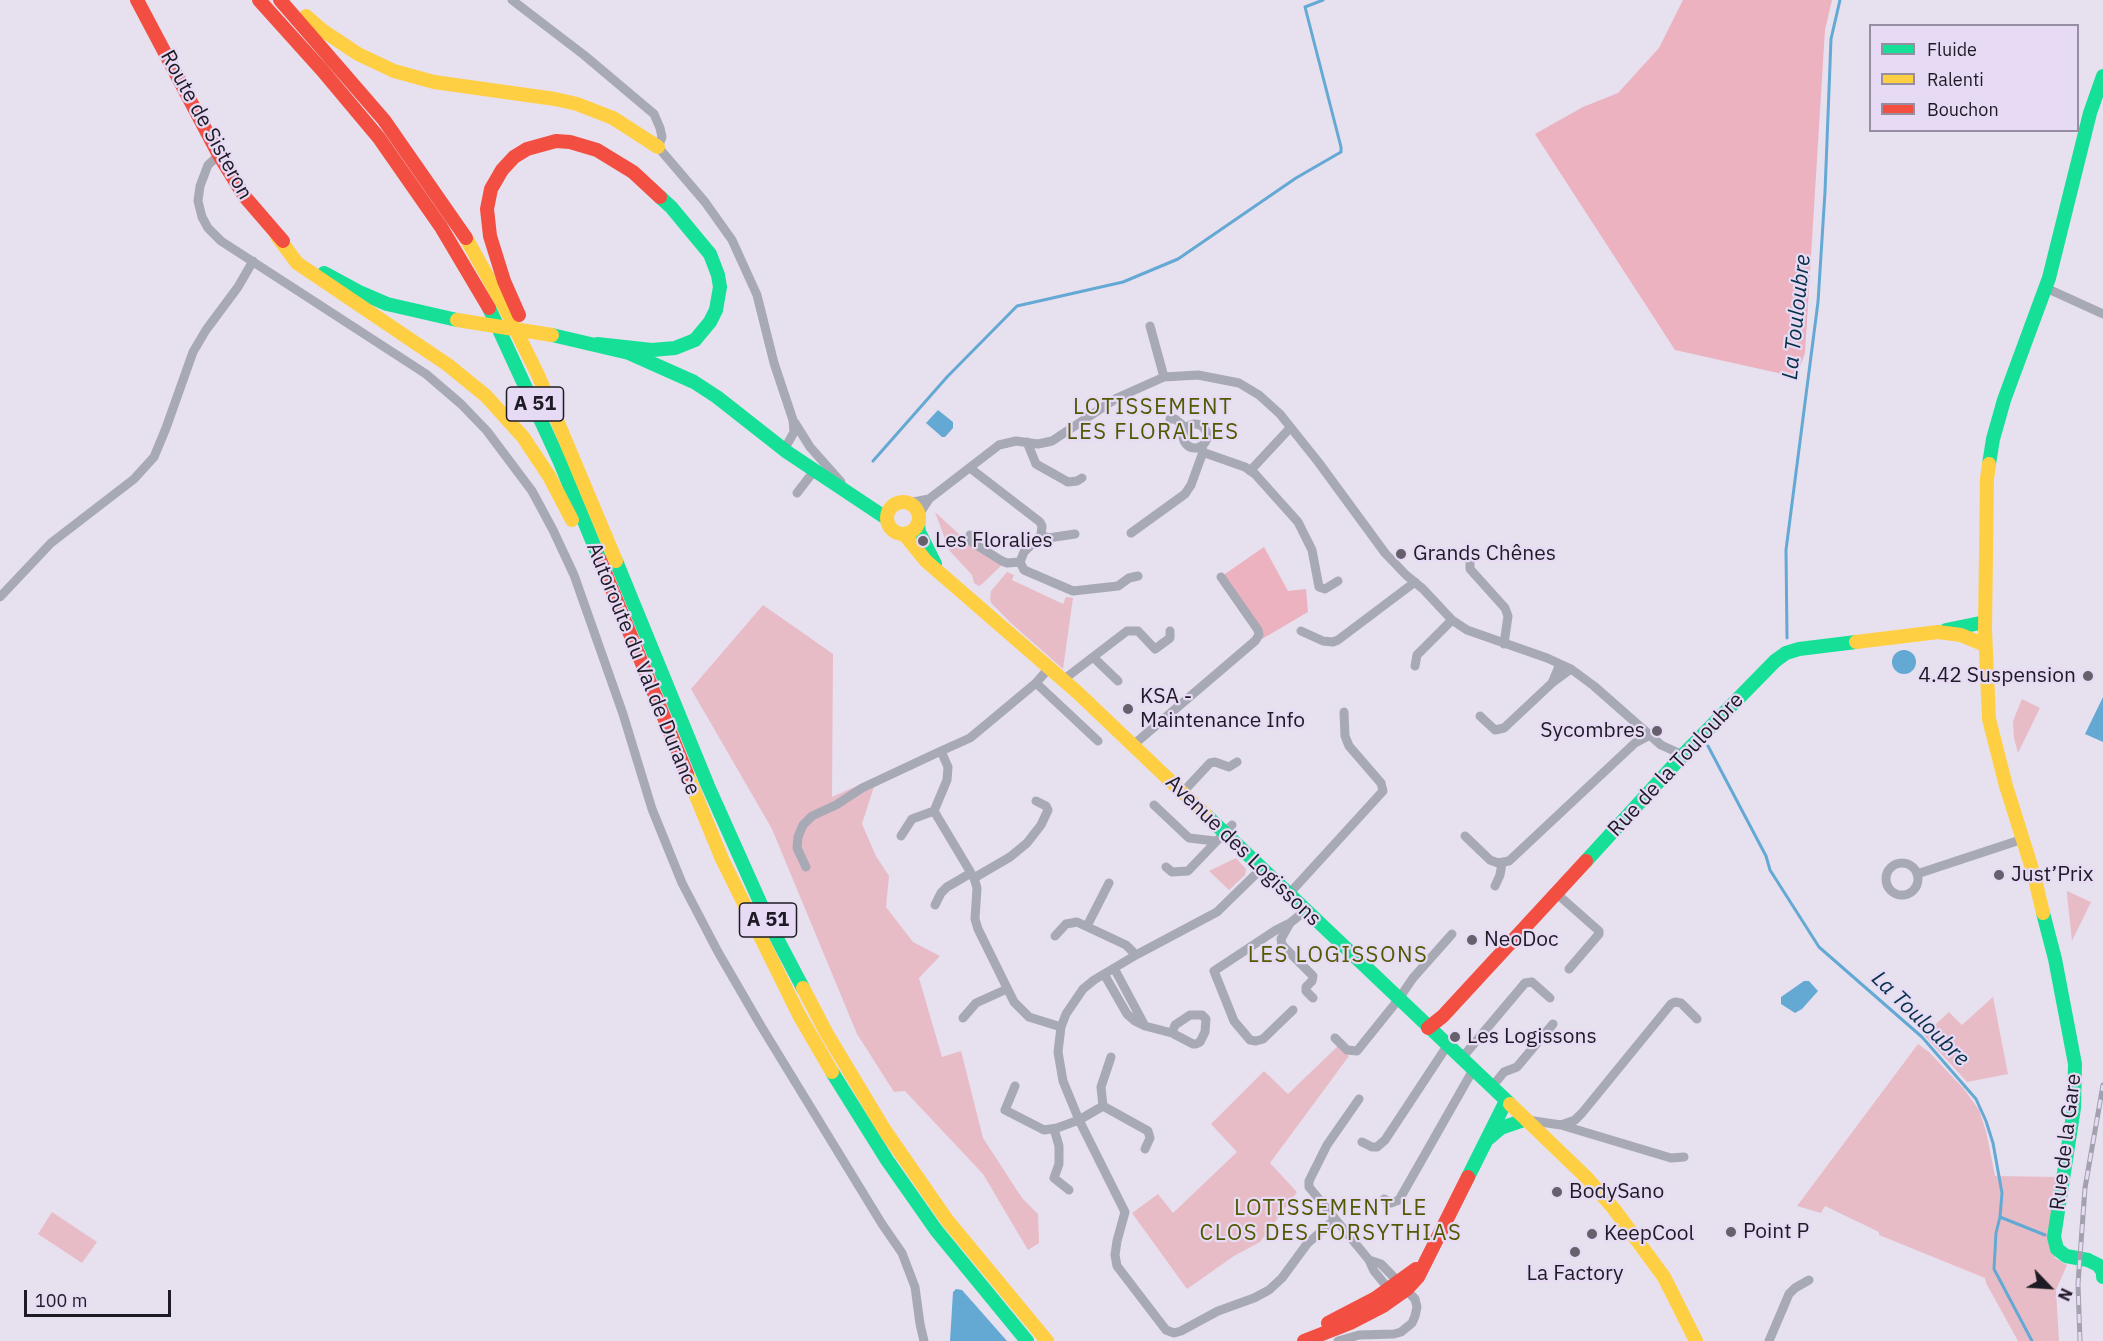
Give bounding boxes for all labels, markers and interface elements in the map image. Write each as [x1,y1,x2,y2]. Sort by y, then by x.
legend [1869,24,2079,132]
text: Fluide [1927,38,1977,61]
street label: Route de Sisteron [155,46,257,204]
text: Ralenti [1927,68,1984,91]
text: Bouchon [1927,98,1999,121]
water label: La Touloubre [1777,253,1817,381]
road number: A 51 [506,387,564,421]
district label: LOTISSEMENT LES FLORALIES [1066,395,1240,446]
place label: Les Floralies [935,528,1053,554]
marker: Les Floralies [916,534,930,548]
street label: Autoroute du Val de Durance [581,539,705,799]
place label: Grands Chênes [1413,541,1556,567]
marker: Grands Chênes [1394,547,1408,561]
place label: 4.42 Suspension [1918,663,2076,689]
marker: 4.42 Suspension [2081,669,2095,683]
place label: KSA - Maintenance Info [1140,684,1305,734]
street label: Rue de la Touloubre [1603,688,1749,842]
marker: KSA - Maintenance Info [1121,702,1135,716]
place label: Sycombres [1540,718,1645,744]
marker: Sycombres [1650,724,1664,738]
street label: Avenue des Logissons [1160,770,1326,932]
place label: Just’Prix [2011,862,2093,888]
marker: Just’Prix [1992,868,2006,882]
road number: A 51 [740,903,796,937]
place label: NeoDoc [1484,927,1559,953]
marker: NeoDoc [1465,933,1479,947]
district label: LES LOGISSONS [1248,943,1428,969]
water label: La Touloubre [1866,966,1974,1072]
place label: Les Logissons [1467,1024,1597,1050]
marker: Les Logissons [1448,1030,1462,1044]
street label: Rue de la Gare [2045,1072,2087,1212]
place label: BodySano [1569,1179,1664,1205]
marker: BodySano [1550,1185,1564,1199]
district label: LOTISSEMENT LE CLOS DES FORSYTHIAS [1200,1196,1462,1248]
place label: Point P [1743,1219,1809,1245]
place label: KeepCool [1604,1221,1694,1247]
marker: Point P [1724,1225,1738,1239]
marker: KeepCool [1585,1227,1599,1241]
marker: La Factory [1568,1245,1582,1259]
north arrow [2019,1257,2079,1317]
place label: La Factory [1527,1261,1623,1287]
scale bar [27,1278,174,1316]
text: N [2054,1285,2077,1304]
text: 100 m [35,1289,87,1312]

